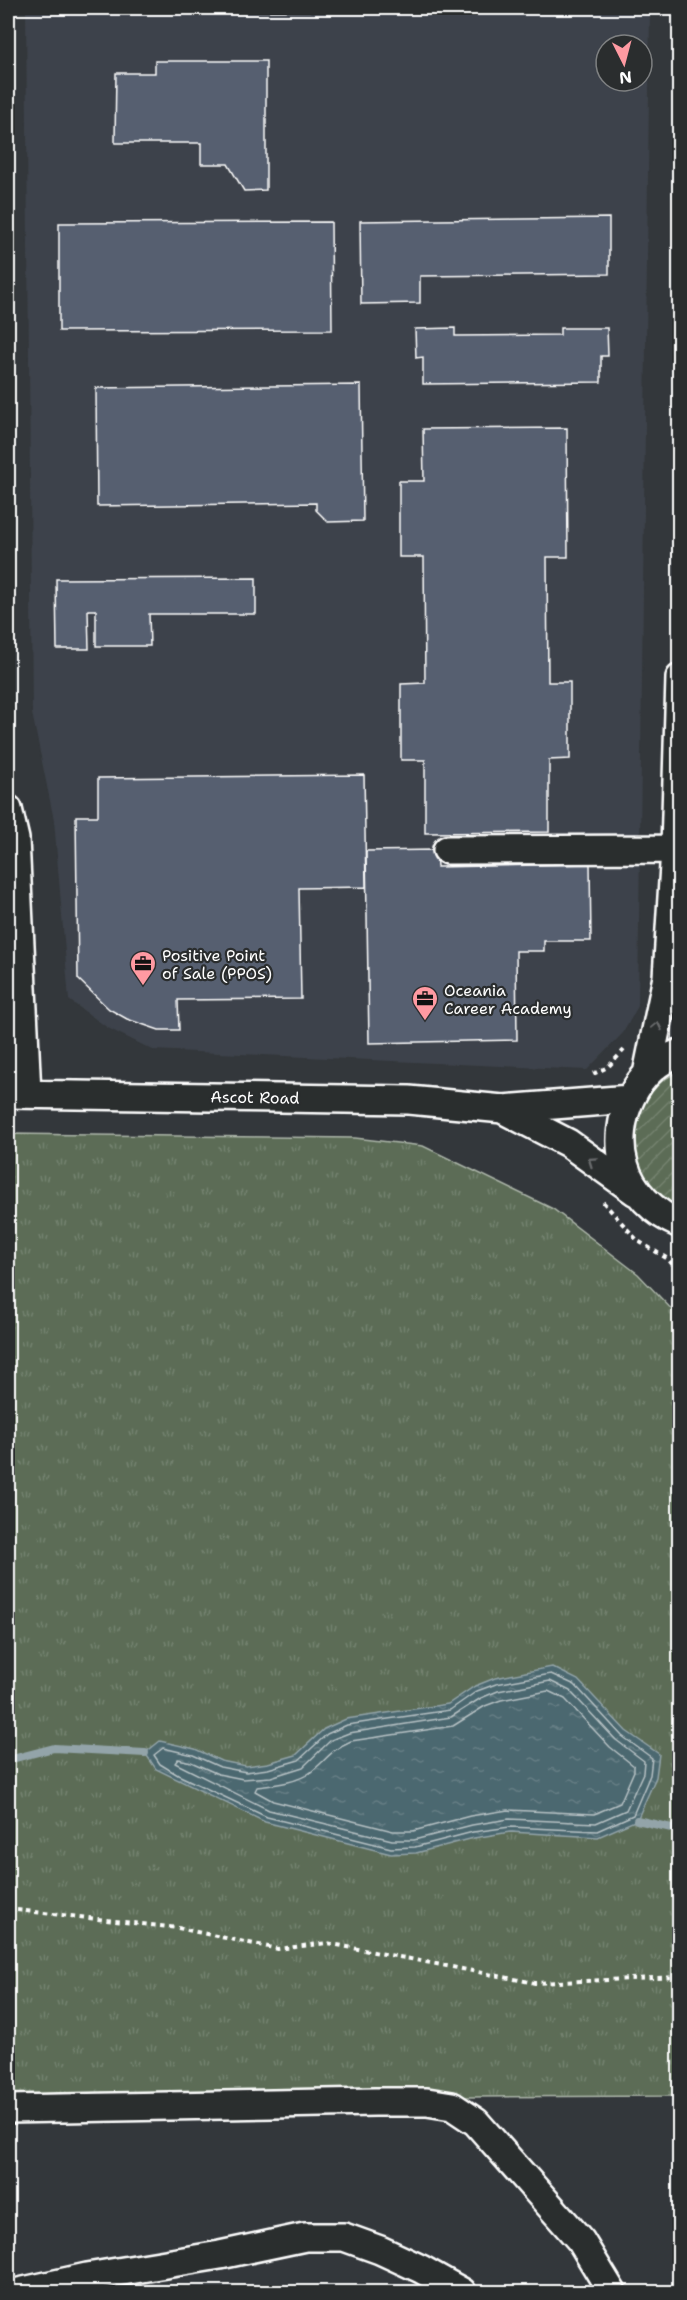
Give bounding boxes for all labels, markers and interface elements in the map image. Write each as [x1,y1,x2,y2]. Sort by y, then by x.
north arrow [594,33,654,93]
text: N [618,66,633,89]
place label: Positive Point of Sale (PPOS) [162,945,272,984]
office icon: Positive Point of Sale (PPOS) [128,949,158,987]
place label: Oceania Career Academy [444,980,572,1019]
office icon: Oceania Career Academy [410,984,440,1022]
one-way arrow [650,1021,663,1031]
street label: Ascot Road [210,1086,300,1109]
one-way arrow [588,1157,599,1168]

